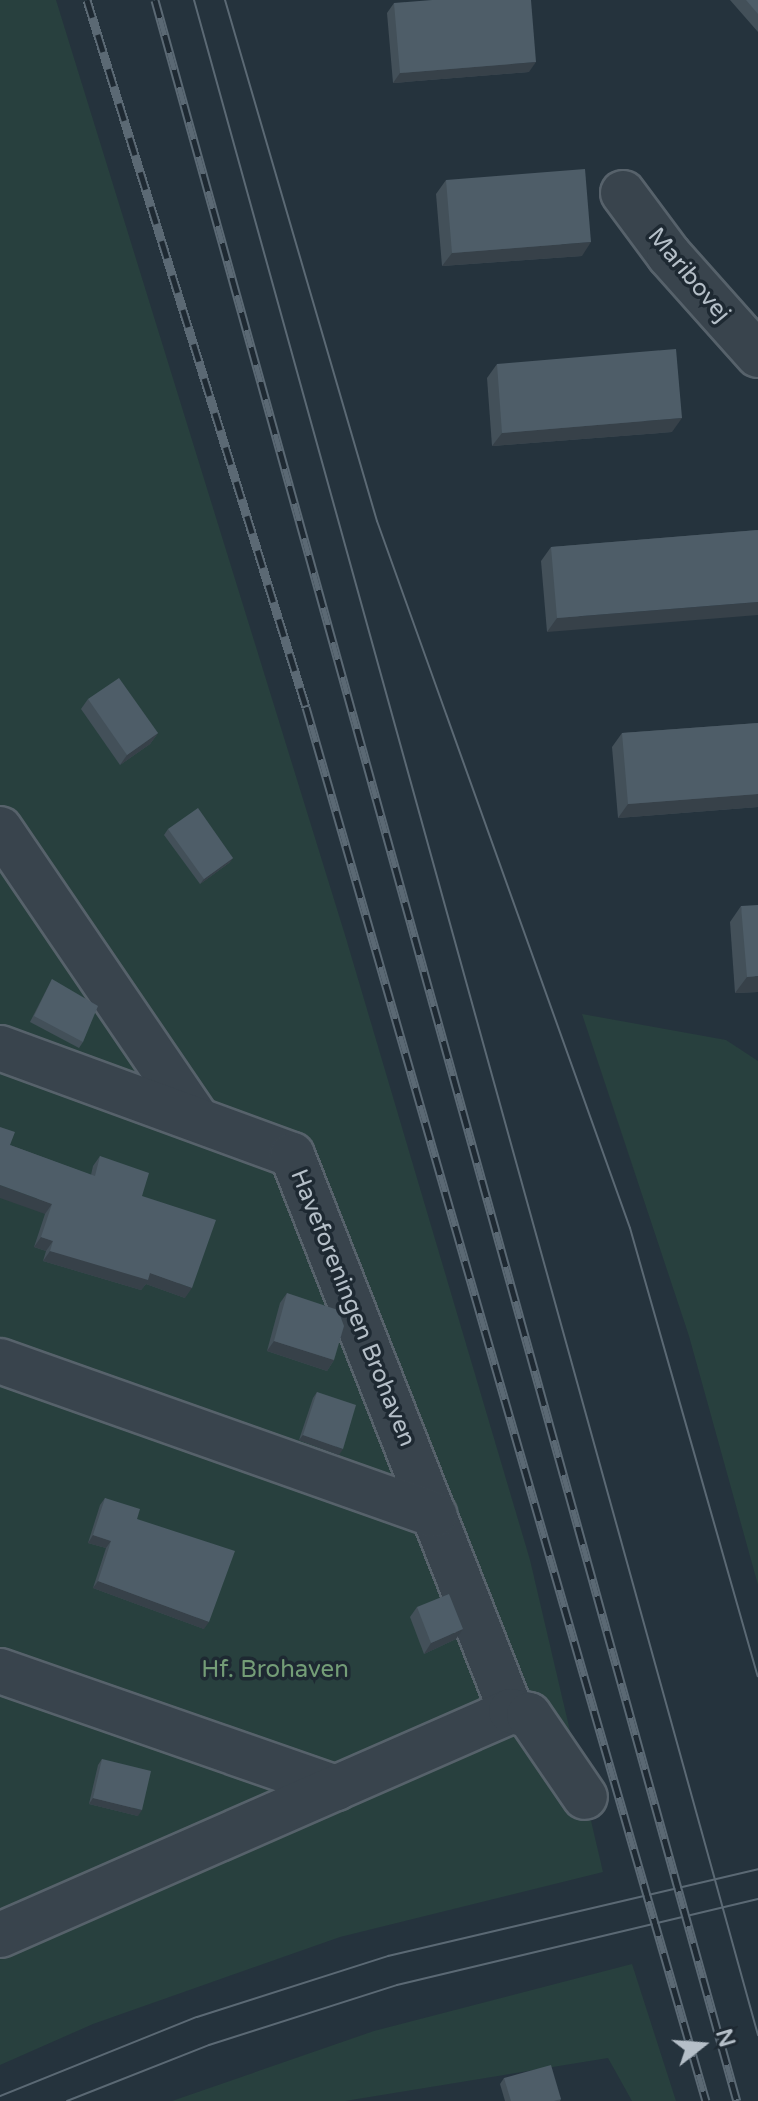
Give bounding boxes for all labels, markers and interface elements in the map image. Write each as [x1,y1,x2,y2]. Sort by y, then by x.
street label: Maribovej [641,222,737,328]
street label: Haveforeningen Brohaven [284,1165,422,1451]
park label: Hf. Brohaven [201,1656,349,1684]
north arrow [662,2005,742,2085]
text: N [710,2026,740,2050]

